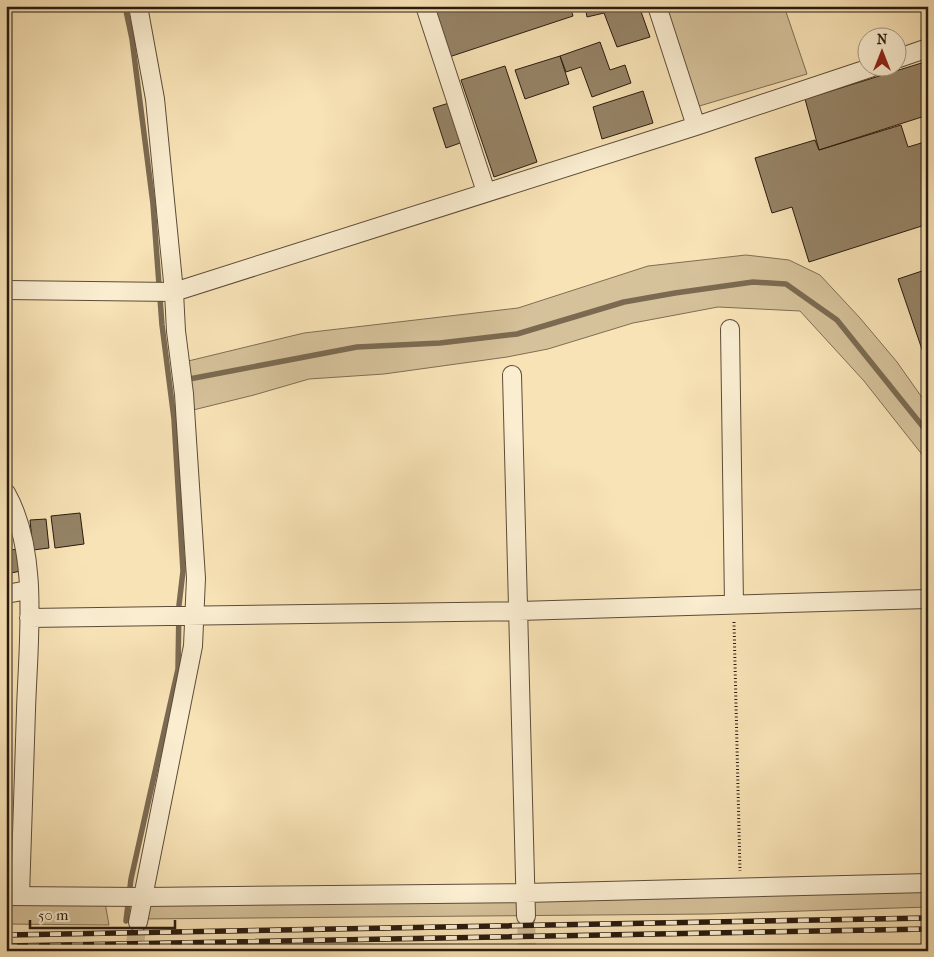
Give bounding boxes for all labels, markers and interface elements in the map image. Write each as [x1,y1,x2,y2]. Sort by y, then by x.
north arrow [856,28,906,78]
text: N [877,31,888,48]
scale bar [30,897,175,929]
text: 50 m [38,906,69,924]

